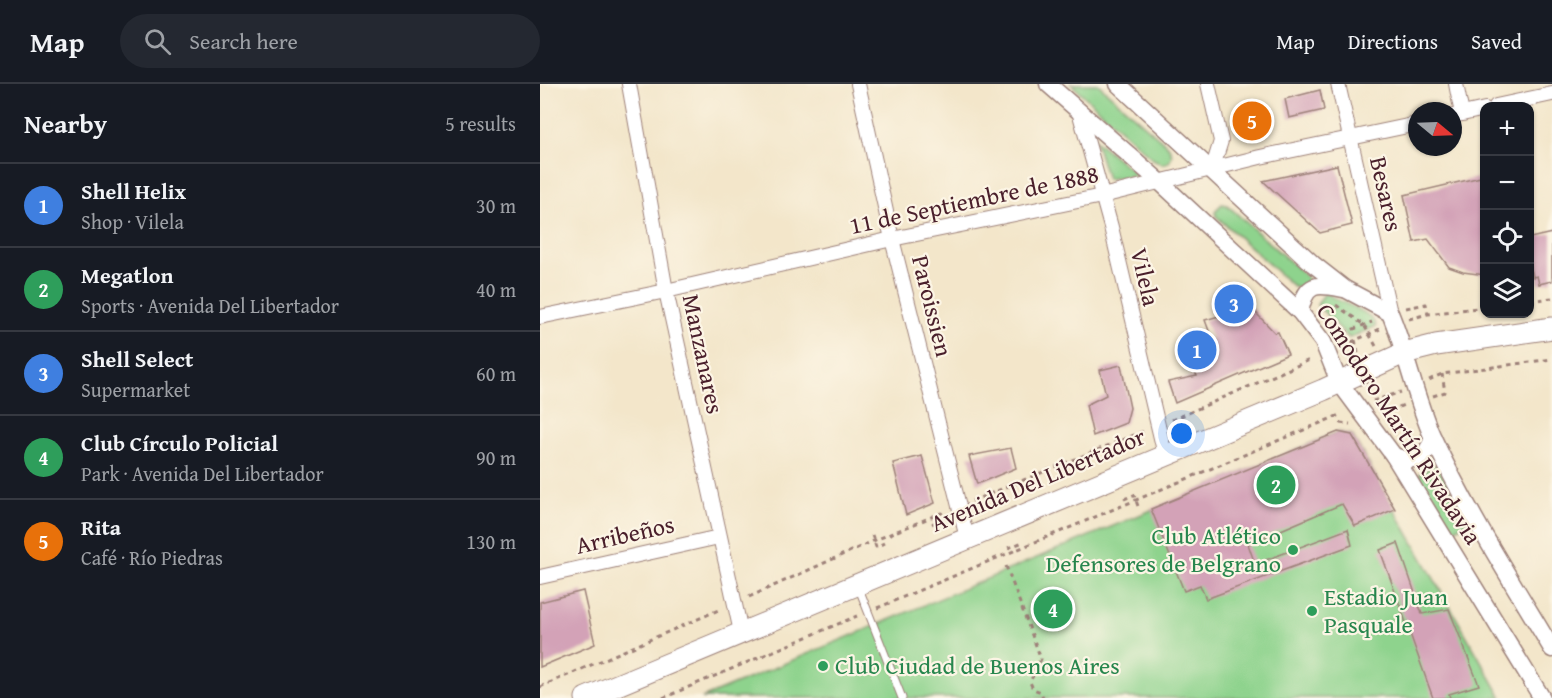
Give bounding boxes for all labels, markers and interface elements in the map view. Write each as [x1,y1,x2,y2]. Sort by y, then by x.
search box [120,14,540,68]
text: Map [30,21,84,62]
icon: search [141,25,174,58]
text: Search here [189,25,298,57]
text: Map [1276,26,1315,57]
text: Directions [1348,26,1438,57]
text: Saved [1471,26,1522,57]
pin: 5 [1232,99,1272,144]
north arrow [1408,102,1462,156]
map controls [1480,102,1534,318]
button: + [1480,102,1534,156]
text: Nearby [24,104,107,143]
text: 5 results [445,109,516,138]
street label: Besares [1361,153,1412,235]
street label: 11 de Septiembre de 1888 [846,156,1102,243]
button: − [1480,156,1534,210]
text: Shell Helix [81,175,186,207]
text: 1 [38,191,49,220]
text: 30 m [476,191,516,220]
text: Shop · Vilela [81,207,184,236]
button: locate [1480,210,1534,264]
street label: Vilela [1122,244,1169,310]
street label: Paroissien [903,252,962,361]
text: Megatlon [81,259,173,291]
button: layers [1480,264,1534,318]
text: 2 [38,275,49,304]
text: 40 m [476,275,516,304]
pin: 3 [1214,282,1254,326]
text: Sports · Avenida Del Libertador [81,291,339,320]
street label: Manzanares [674,291,733,417]
street label: Comodoro Martín Rivadavia [1308,296,1491,552]
pin: 1 [1178,328,1216,372]
text: Shell Select [81,343,193,375]
text: 3 [38,359,49,388]
text: 60 m [476,359,516,388]
text: Supermarket [81,375,190,404]
street label: Avenida Del Libertador [925,418,1151,541]
your location [1167,419,1196,448]
text: Club Círculo Policial [81,427,278,459]
text: 4 [38,443,49,472]
text: 90 m [476,443,516,472]
text: Park · Avenida Del Libertador [81,459,324,488]
pin: 2 [1256,462,1296,508]
street label: Arribeños [572,506,678,563]
text: Rita [81,511,121,543]
place label: Club Atlético Defensores de Belgrano [1046,518,1281,581]
text: 5 [38,527,49,556]
text: 130 m [466,527,516,556]
text: Café · Río Piedras [81,543,223,572]
marker: Club Atlético Defensores de Belgrano [1286,543,1300,557]
place label: Estadio Juan Pasquale [1324,579,1448,642]
pin: 4 [1034,586,1072,632]
marker: Estadio Juan Pasquale [1305,604,1319,618]
place label: Club Ciudad de Buenos Aires [835,648,1120,683]
marker: Club Ciudad de Buenos Aires [816,659,830,673]

